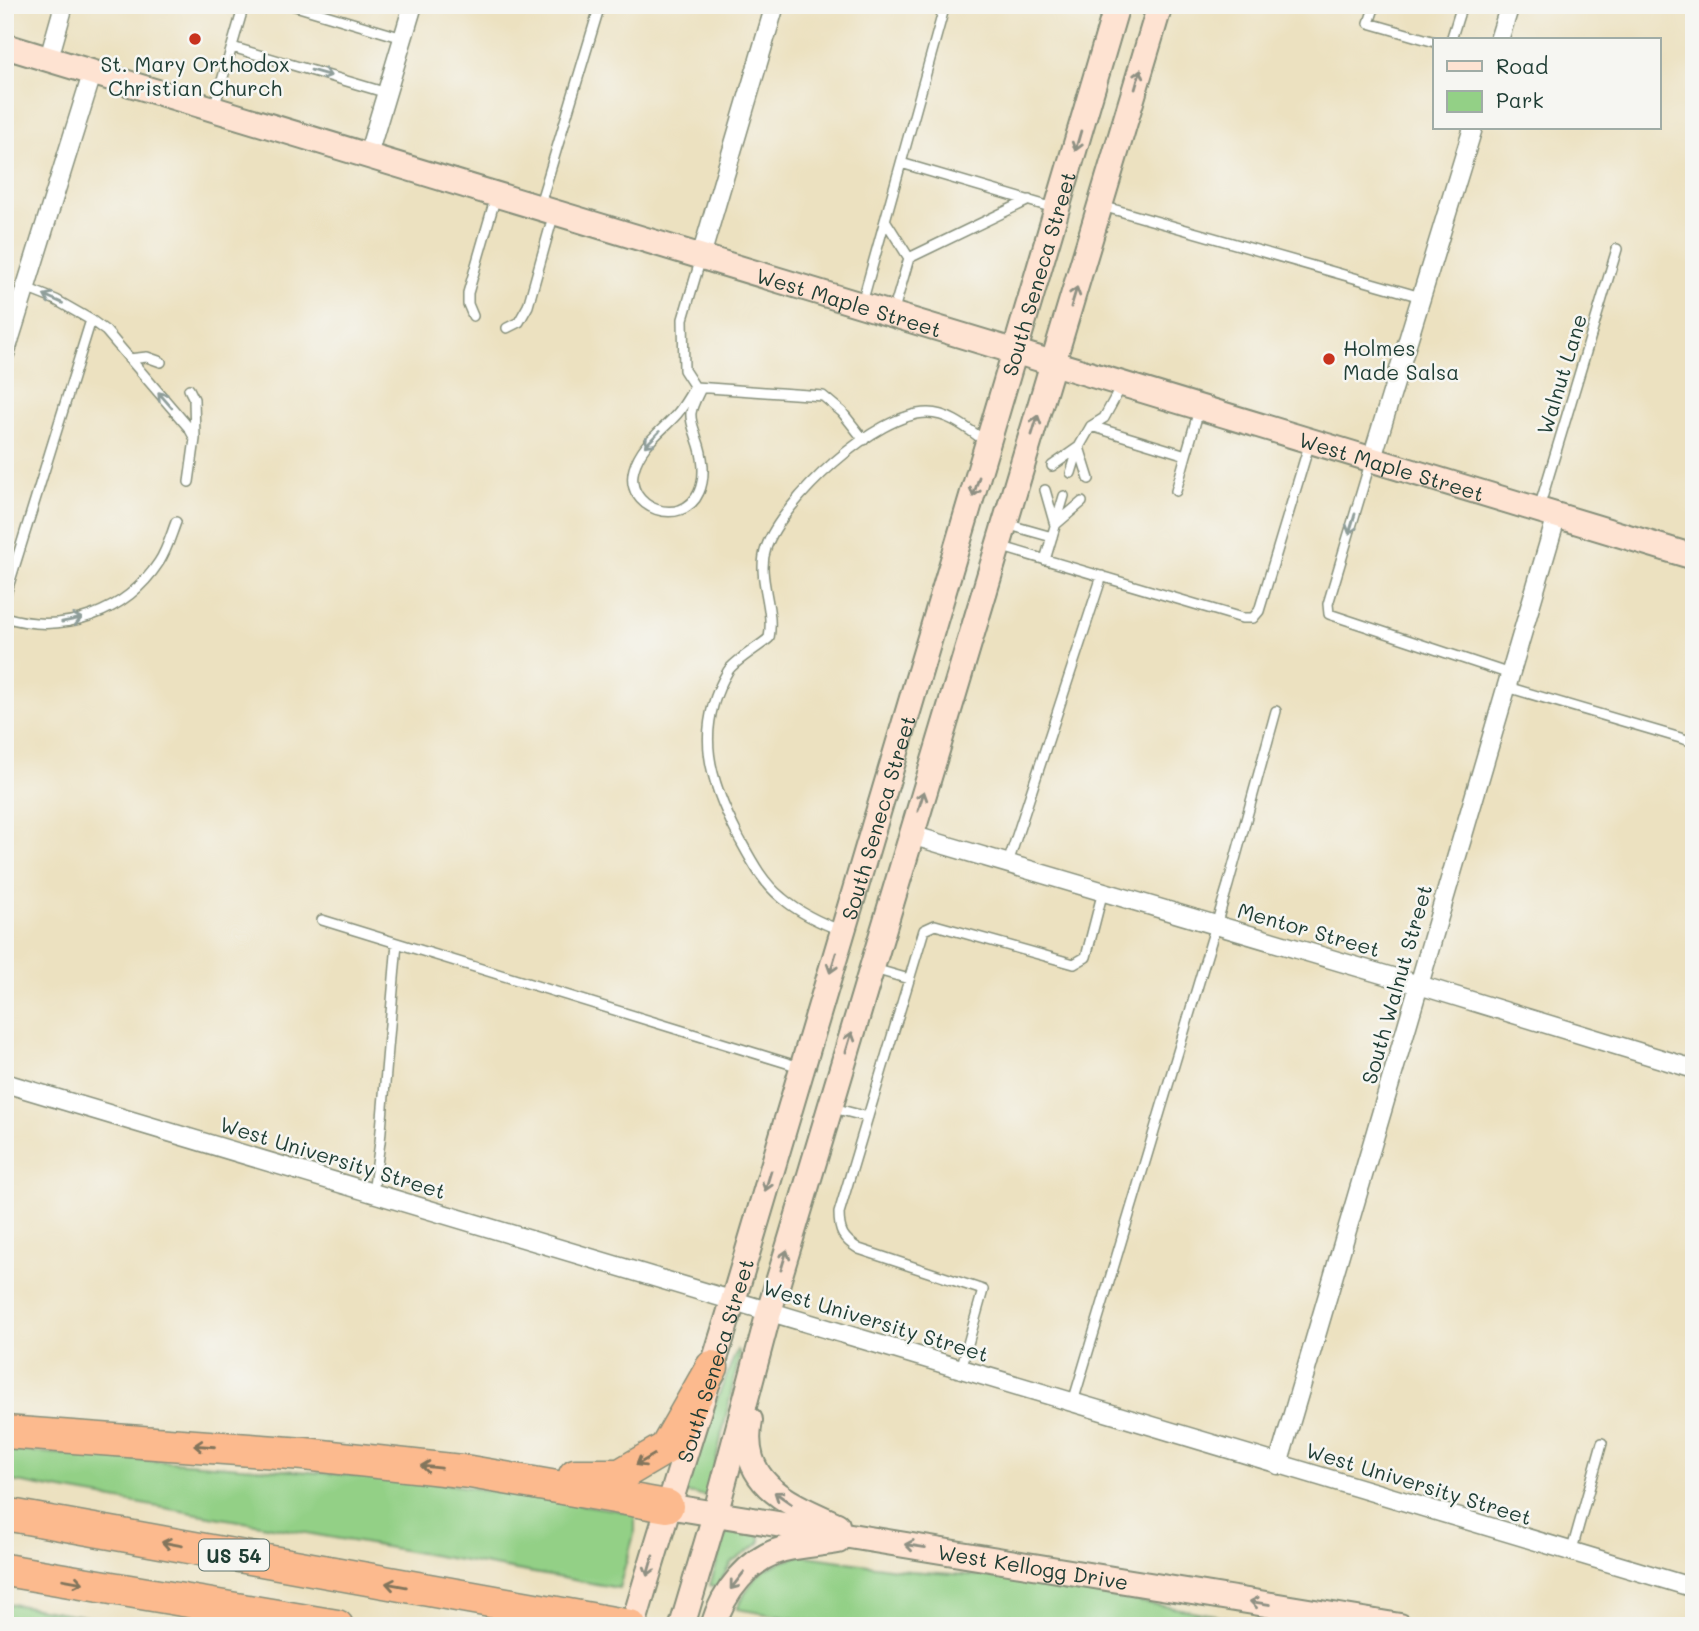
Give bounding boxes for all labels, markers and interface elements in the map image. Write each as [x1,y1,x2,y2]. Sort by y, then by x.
marker: St. Mary Orthodox Christian Church [187,31,203,47]
legend [1433,38,1660,130]
place label: St. Mary Orthodox Christian Church [100,50,290,101]
text: Road [1496,52,1548,79]
one-way arrow [310,68,332,81]
one-way arrow [1133,68,1146,90]
text: Park [1496,86,1544,113]
one-way arrow [1070,130,1083,152]
street label: South Seneca Street [995,168,1081,379]
street label: West Maple Street [753,261,945,342]
one-way arrow [1068,286,1081,308]
one-way arrow [42,292,64,305]
street label: Walnut Lane [1530,310,1592,438]
place label: Holmes Made Salsa [1343,334,1459,385]
marker: Holmes Made Salsa [1321,351,1337,367]
one-way arrow [157,392,173,410]
one-way arrow [1030,414,1043,436]
street label: West Maple Street [1296,425,1488,506]
one-way arrow [643,431,660,448]
one-way arrow [969,476,982,498]
one-way arrow [1345,512,1357,534]
one-way arrow [60,613,83,627]
street label: South Seneca Street [834,712,920,923]
one-way arrow [915,790,928,812]
street label: South Walnut Street [1355,881,1437,1087]
street label: Mentor Street [1235,896,1383,962]
one-way arrow [826,952,839,974]
one-way arrow [844,1032,857,1054]
street label: West University Street [217,1110,449,1204]
one-way arrow [761,1170,774,1192]
one-way arrow [779,1250,792,1272]
street label: South Seneca Street [670,1255,759,1465]
street label: West University Street [760,1273,992,1367]
street label: West University Street [1303,1436,1535,1530]
one-way arrow [194,1439,216,1452]
one-way arrow [636,1453,656,1467]
one-way arrow [420,1461,443,1474]
one-way arrow [774,1491,793,1506]
one-way arrow [161,1537,184,1550]
street label: West Kellogg Drive [936,1537,1131,1595]
one-way arrow [904,1539,927,1552]
road number: US 54 [199,1540,269,1570]
one-way arrow [643,1554,656,1577]
one-way arrow [730,1571,745,1590]
one-way arrow [61,1575,83,1588]
one-way arrow [385,1578,408,1591]
one-way arrow [1249,1596,1272,1609]

